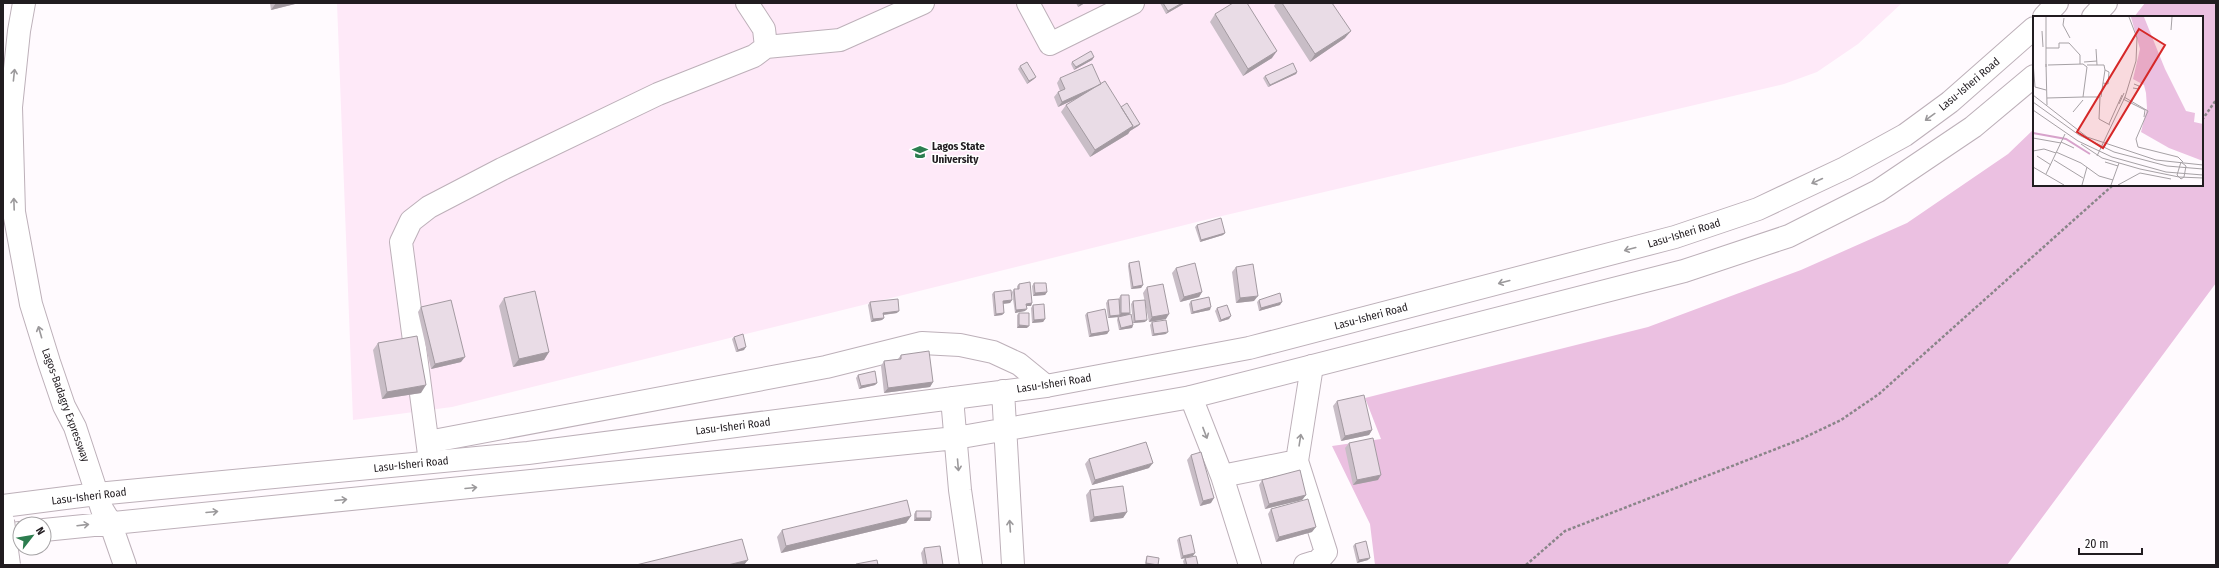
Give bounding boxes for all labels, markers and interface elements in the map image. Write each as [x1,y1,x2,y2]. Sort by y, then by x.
inset map [2033,16,2203,186]
street label: Lasu-Isheri Road [1936,55,2002,114]
one-way arrow [10,69,18,82]
one-way arrow [1924,113,1935,121]
place label: Lagos State University [932,140,985,166]
school or university icon: Lagos State University [911,143,929,161]
one-way arrow [1812,178,1824,185]
one-way arrow [10,198,18,211]
street label: Lasu-Isheri Road [1646,216,1722,251]
one-way arrow [1623,246,1636,253]
one-way arrow [1498,278,1511,286]
street label: Lasu-Isheri Road [1333,300,1409,333]
one-way arrow [36,325,43,338]
street label: Lagos-Badagry Expressway [39,347,92,464]
street label: Lasu-Isheri Road [1016,371,1092,396]
street label: Lasu-Isheri Road [695,415,771,438]
one-way arrow [1202,426,1210,438]
one-way arrow [1296,434,1304,447]
street label: Lasu-Isheri Road [373,454,449,475]
one-way arrow [954,458,962,471]
one-way arrow [464,484,477,491]
street label: Lasu-Isheri Road [51,485,127,508]
one-way arrow [335,496,348,504]
one-way arrow [205,509,218,516]
north arrow [12,516,52,556]
one-way arrow [1006,520,1013,533]
one-way arrow [76,522,89,529]
text: N [33,525,47,537]
scale bar [2079,530,2142,556]
text: 20 m [2085,537,2109,551]

